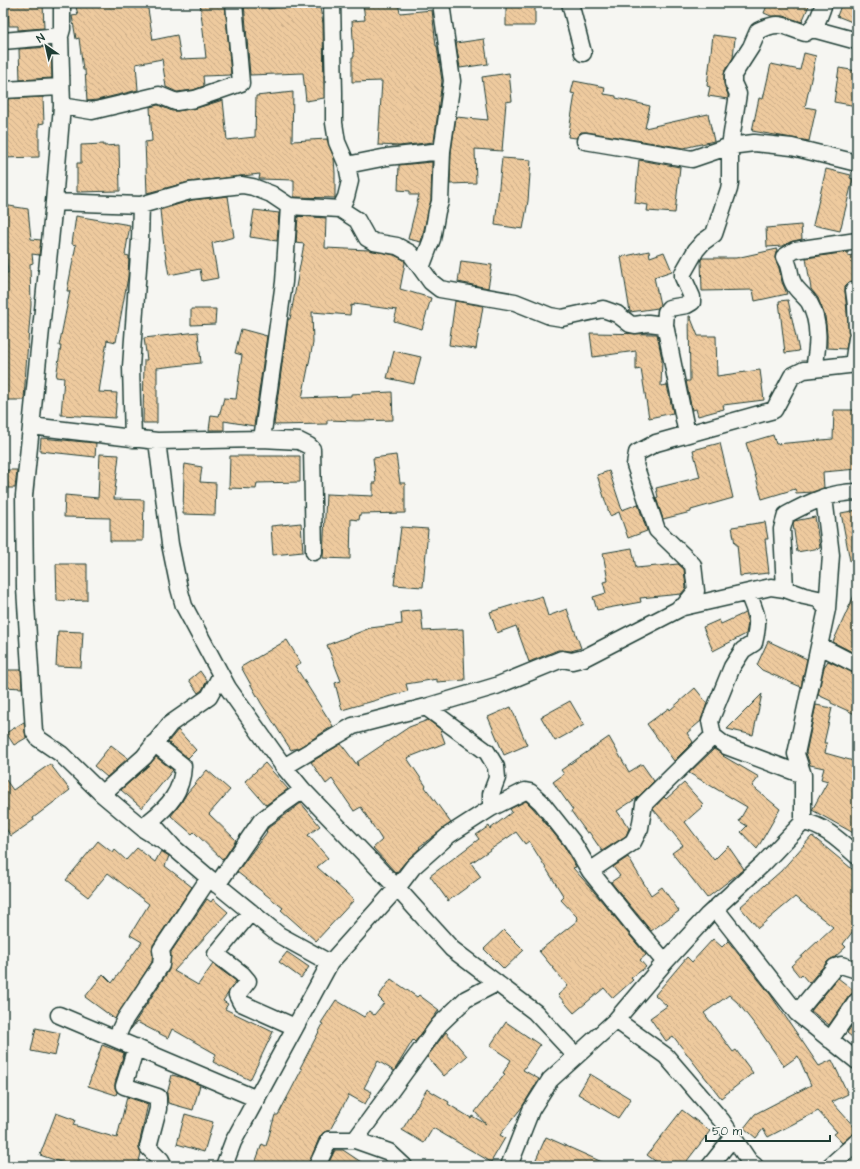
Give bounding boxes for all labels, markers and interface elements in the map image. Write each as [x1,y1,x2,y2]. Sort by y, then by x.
north arrow [26,26,66,66]
text: N [34,30,48,46]
scale bar [706,1117,830,1143]
text: 50 m [712,1123,743,1140]

